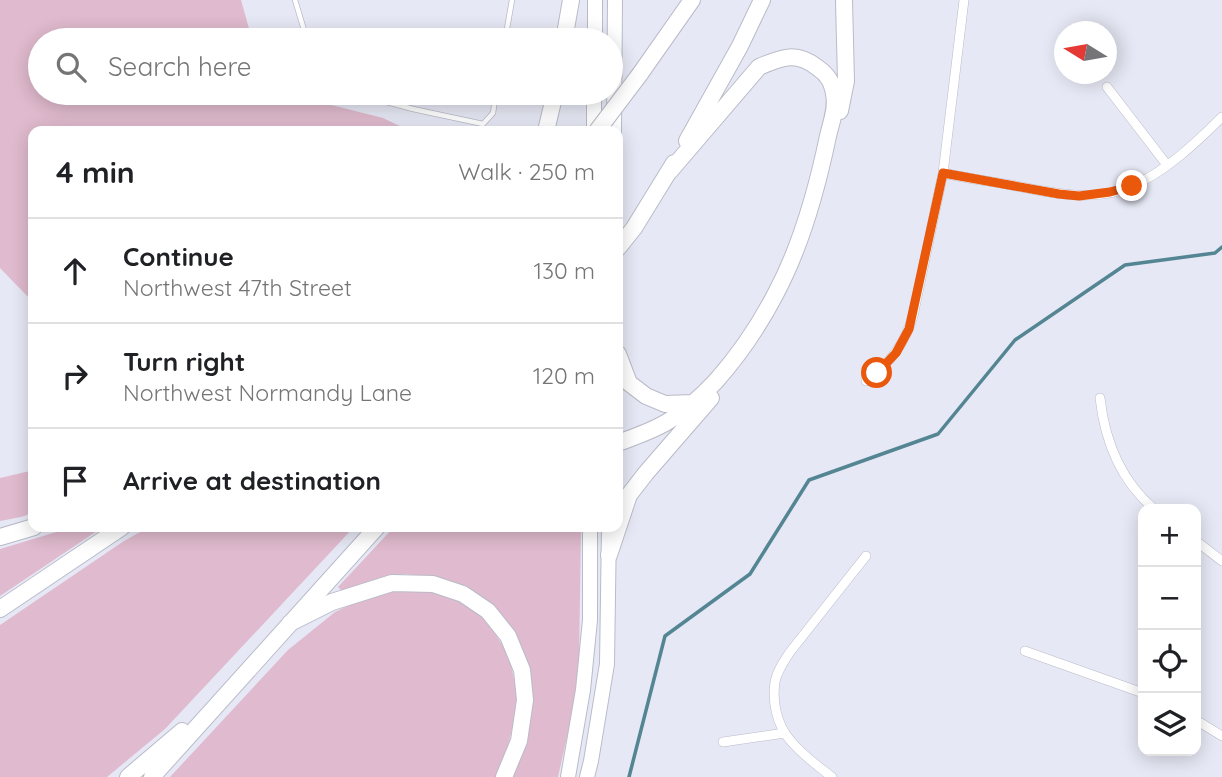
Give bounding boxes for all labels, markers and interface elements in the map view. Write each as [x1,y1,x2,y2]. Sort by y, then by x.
north arrow [1054,21,1117,84]
search box [28,28,623,105]
icon: search [52,48,90,86]
text: Search here [108,50,252,83]
text: 4 min [56,153,135,191]
text: Walk · 250 m [458,157,595,186]
route end [1116,170,1147,201]
text: Continue [123,240,234,273]
icon: ahead [56,252,94,290]
text: 130 m [533,256,595,285]
text: Northwest 47th Street [123,273,352,302]
text: Turn right [123,345,245,378]
icon: right [56,357,94,395]
route start [861,357,892,388]
text: 120 m [533,361,595,390]
text: Northwest Normandy Lane [123,378,412,407]
icon: arrive [56,462,94,500]
text: Arrive at destination [123,464,381,497]
map controls [1138,504,1201,756]
button: + [1138,504,1201,567]
button: − [1138,567,1201,630]
button: locate [1138,630,1201,693]
button: layers [1138,693,1201,756]

